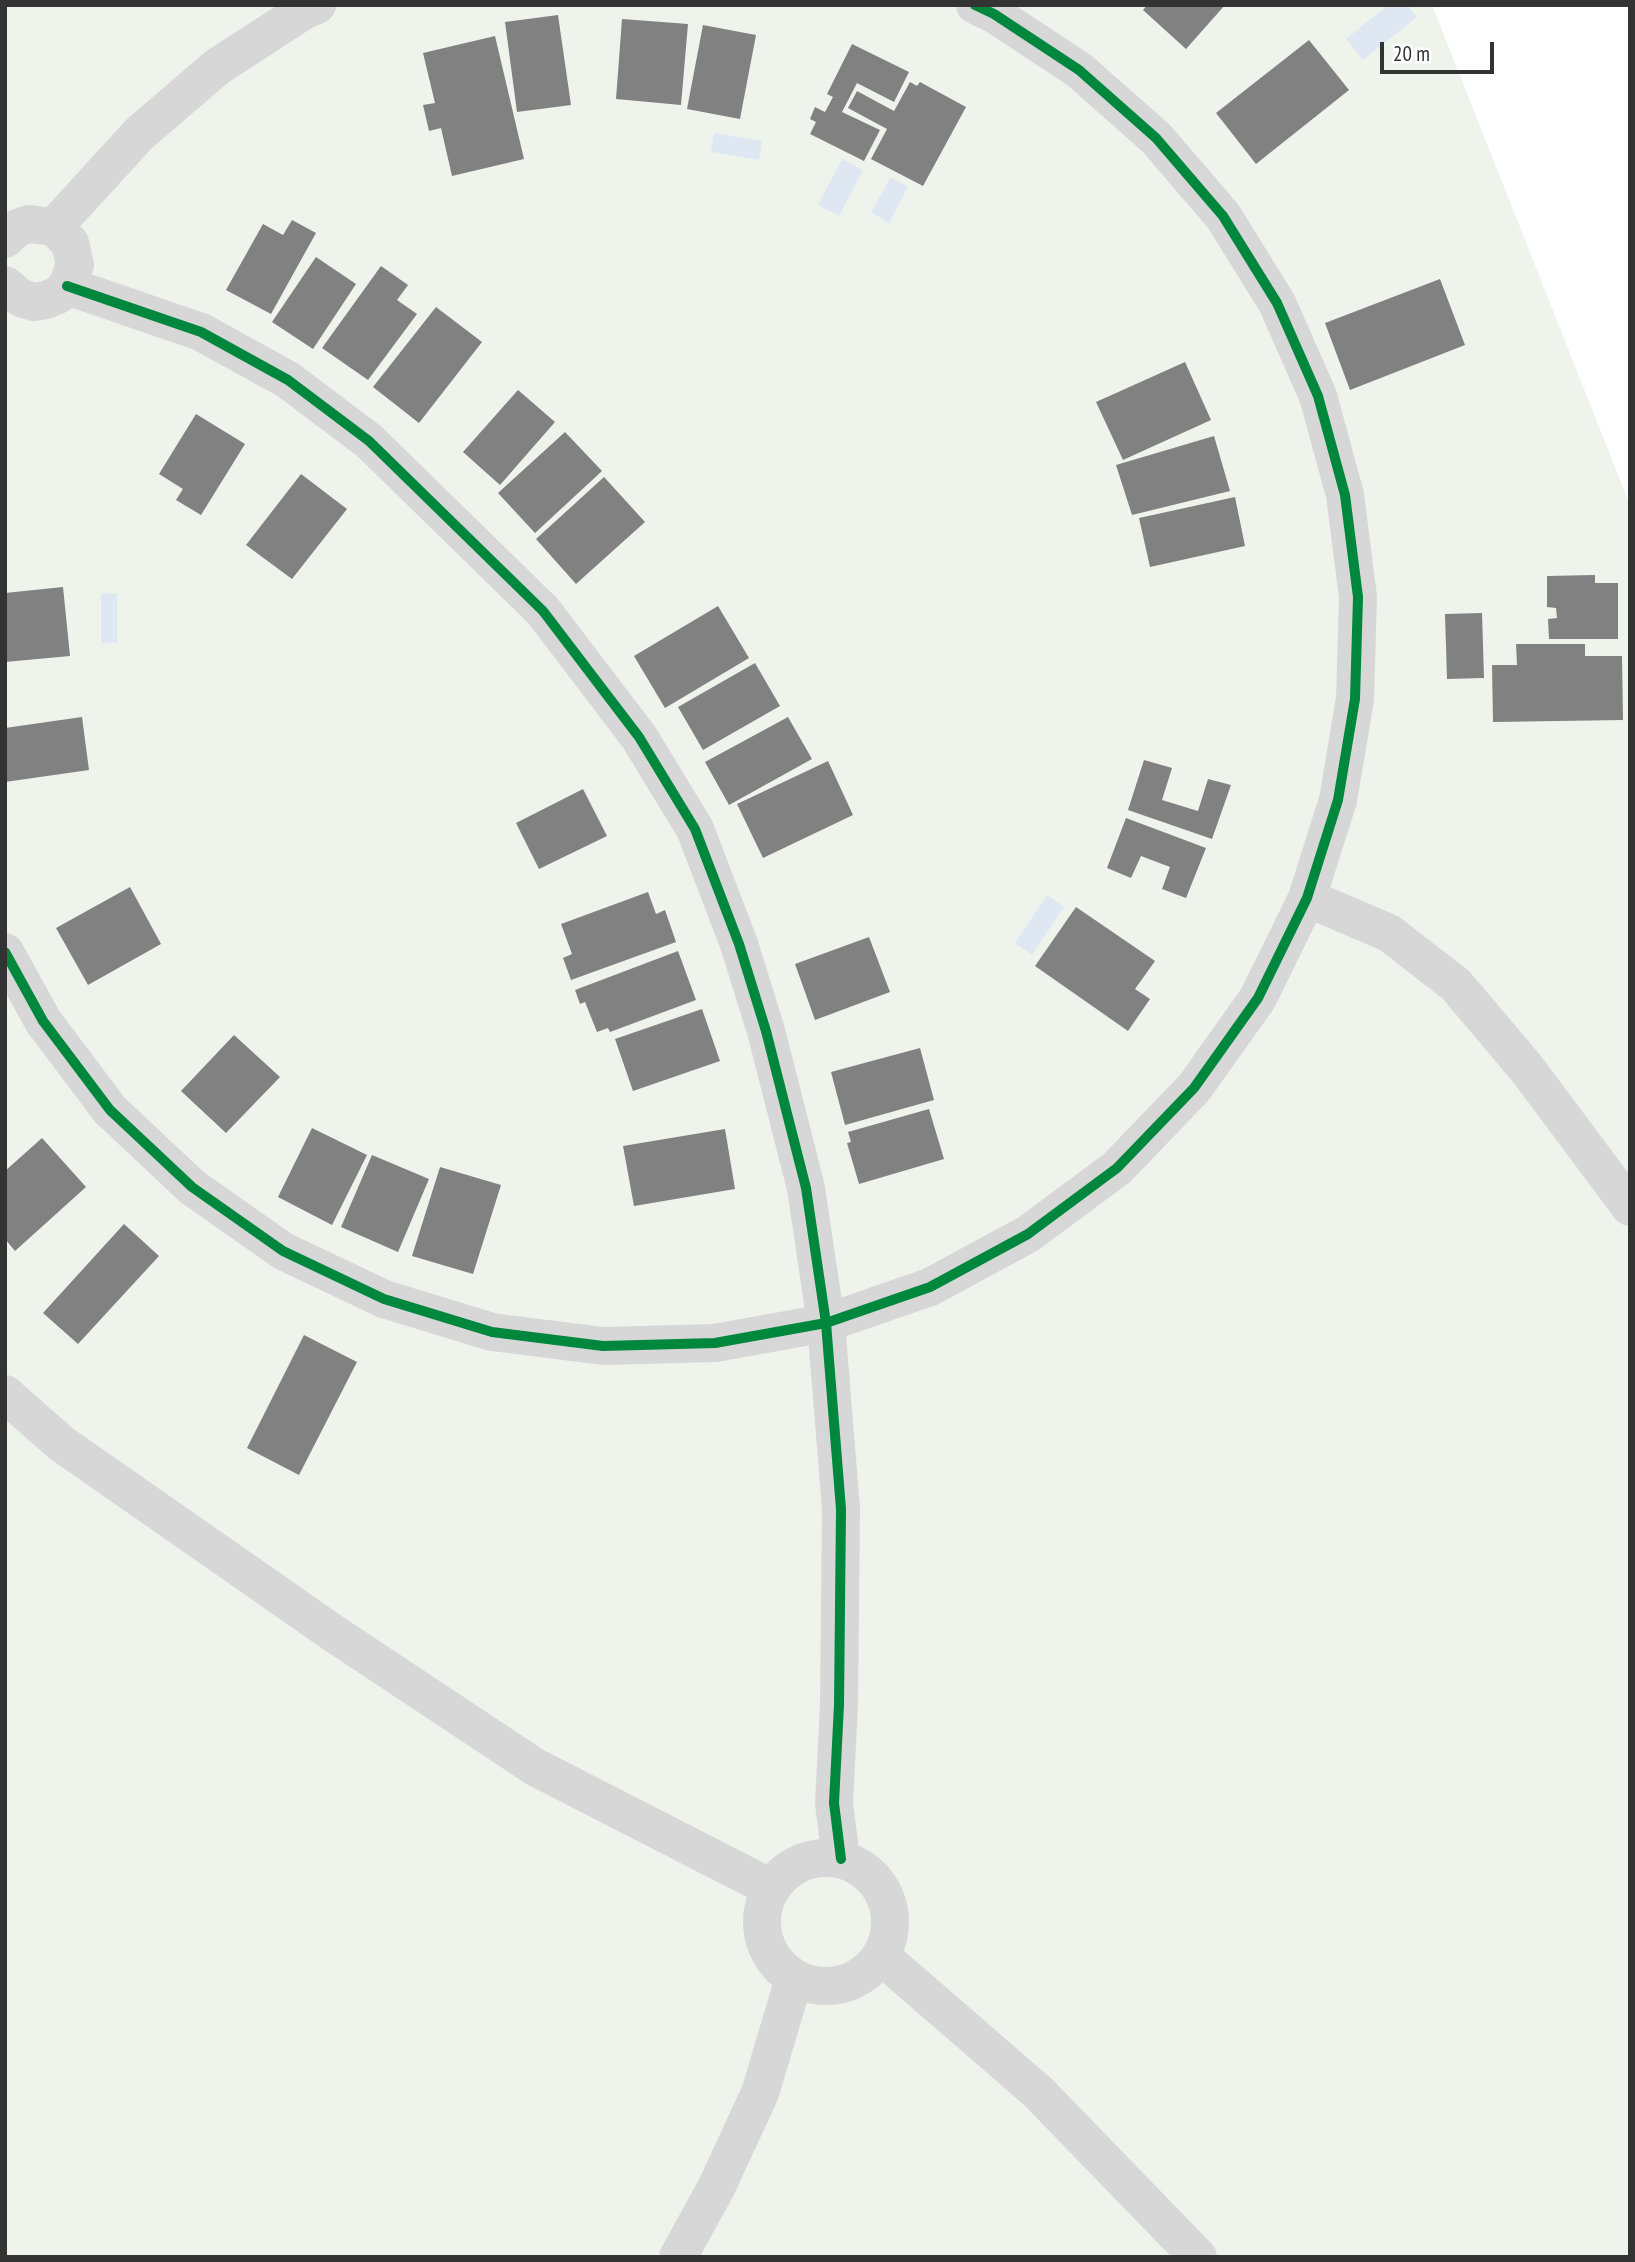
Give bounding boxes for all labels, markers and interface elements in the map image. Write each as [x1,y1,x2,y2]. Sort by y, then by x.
scale bar [1383,28,1497,72]
text: 20 m [1393,40,1430,67]

